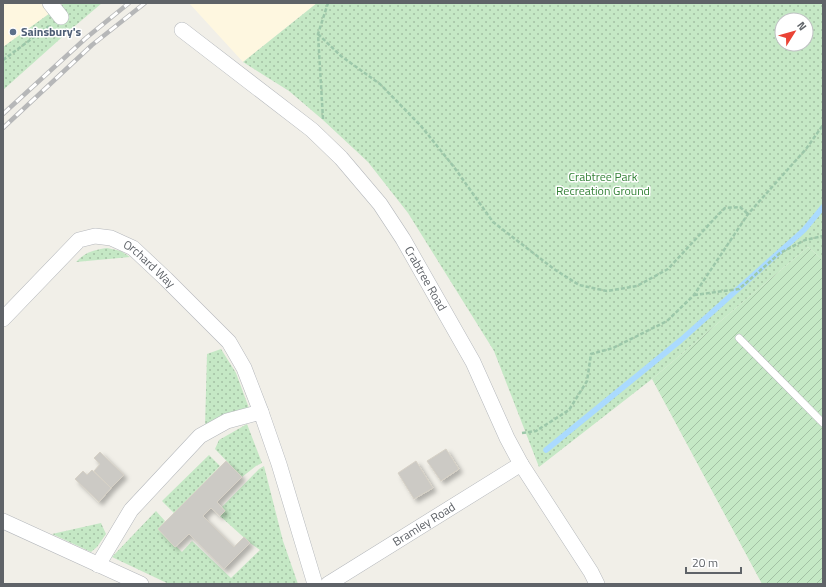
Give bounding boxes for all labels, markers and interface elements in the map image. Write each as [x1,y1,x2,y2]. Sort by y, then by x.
north arrow [774,12,814,52]
text: N [793,18,811,34]
place label: Sainsbury's [21,22,82,41]
marker: Sainsbury's [8,27,18,37]
park label: Crabtree Park Recreation Ground [556,167,650,200]
street label: Orchard Way [120,235,180,292]
street label: Crabtree Road [400,242,452,314]
street label: Bramley Road [389,497,459,551]
scale bar [686,549,741,575]
text: 20 m [692,553,718,572]

